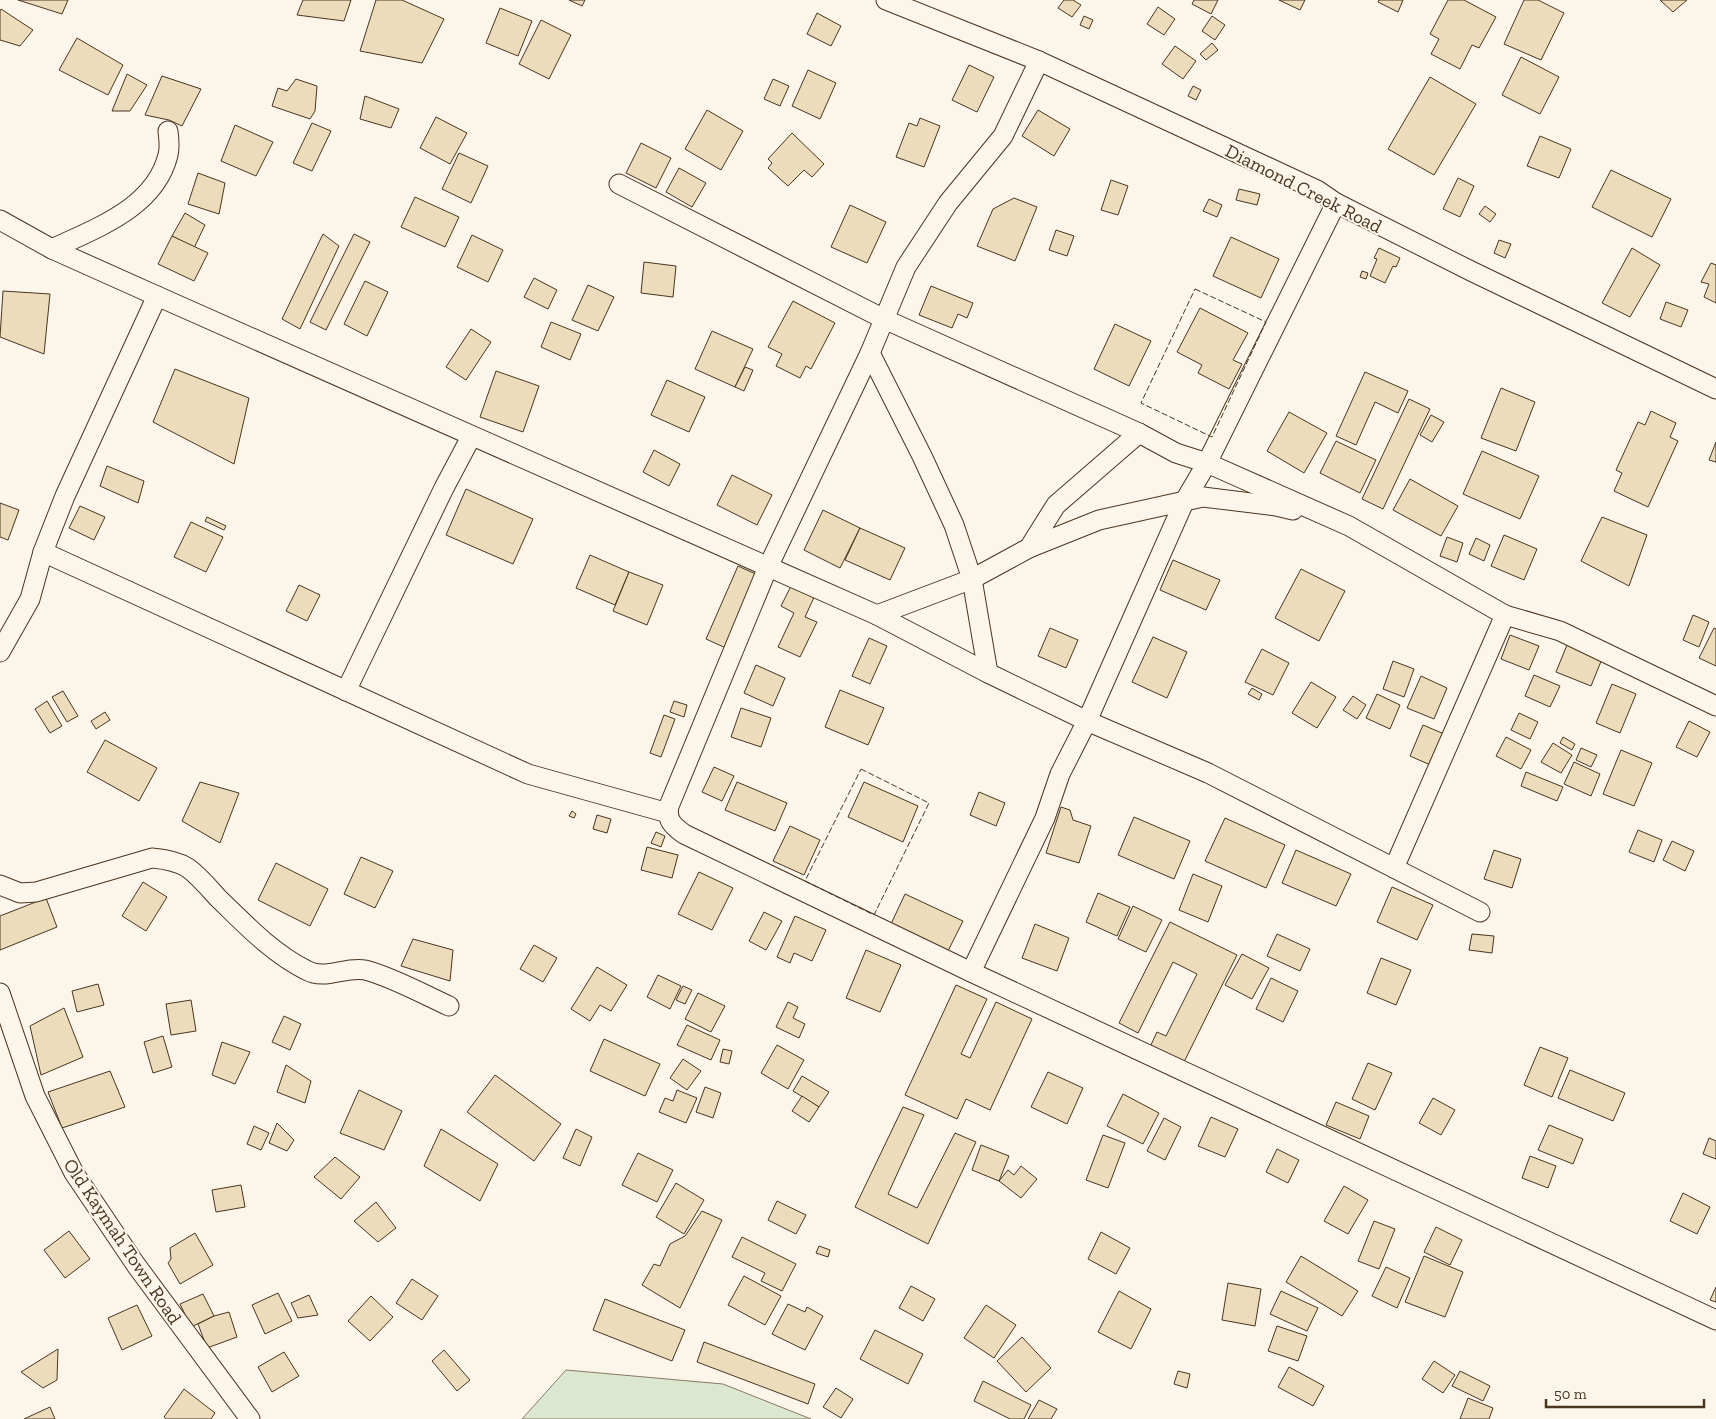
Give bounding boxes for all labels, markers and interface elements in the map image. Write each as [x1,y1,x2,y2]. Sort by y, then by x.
street label: Diamond Creek Road [1222,139,1386,238]
street label: Old Kaymah Town Road [59,1154,187,1329]
scale bar [1546,1376,1704,1408]
text: 50 m [1554,1385,1587,1403]

